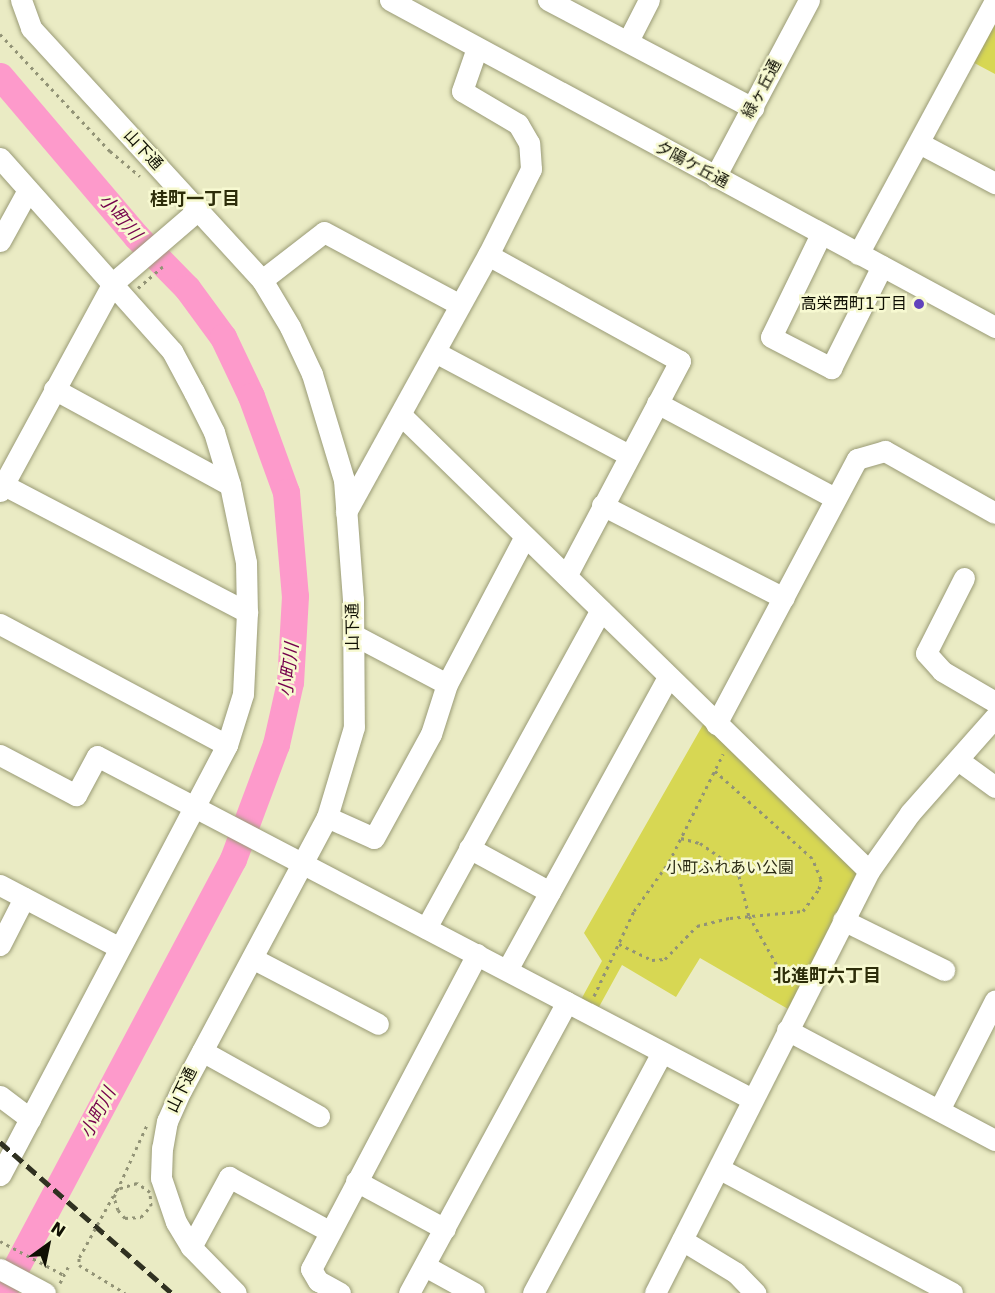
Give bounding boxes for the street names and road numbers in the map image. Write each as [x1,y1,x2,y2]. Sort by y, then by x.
street label: 緑ヶ丘通 [739,56,785,122]
street label: 山下通 [120,126,166,174]
street label: 夕陽ケ丘通 [652,138,732,192]
street label: 山下通 [343,603,363,651]
street label: 山下通 [163,1064,201,1116]

